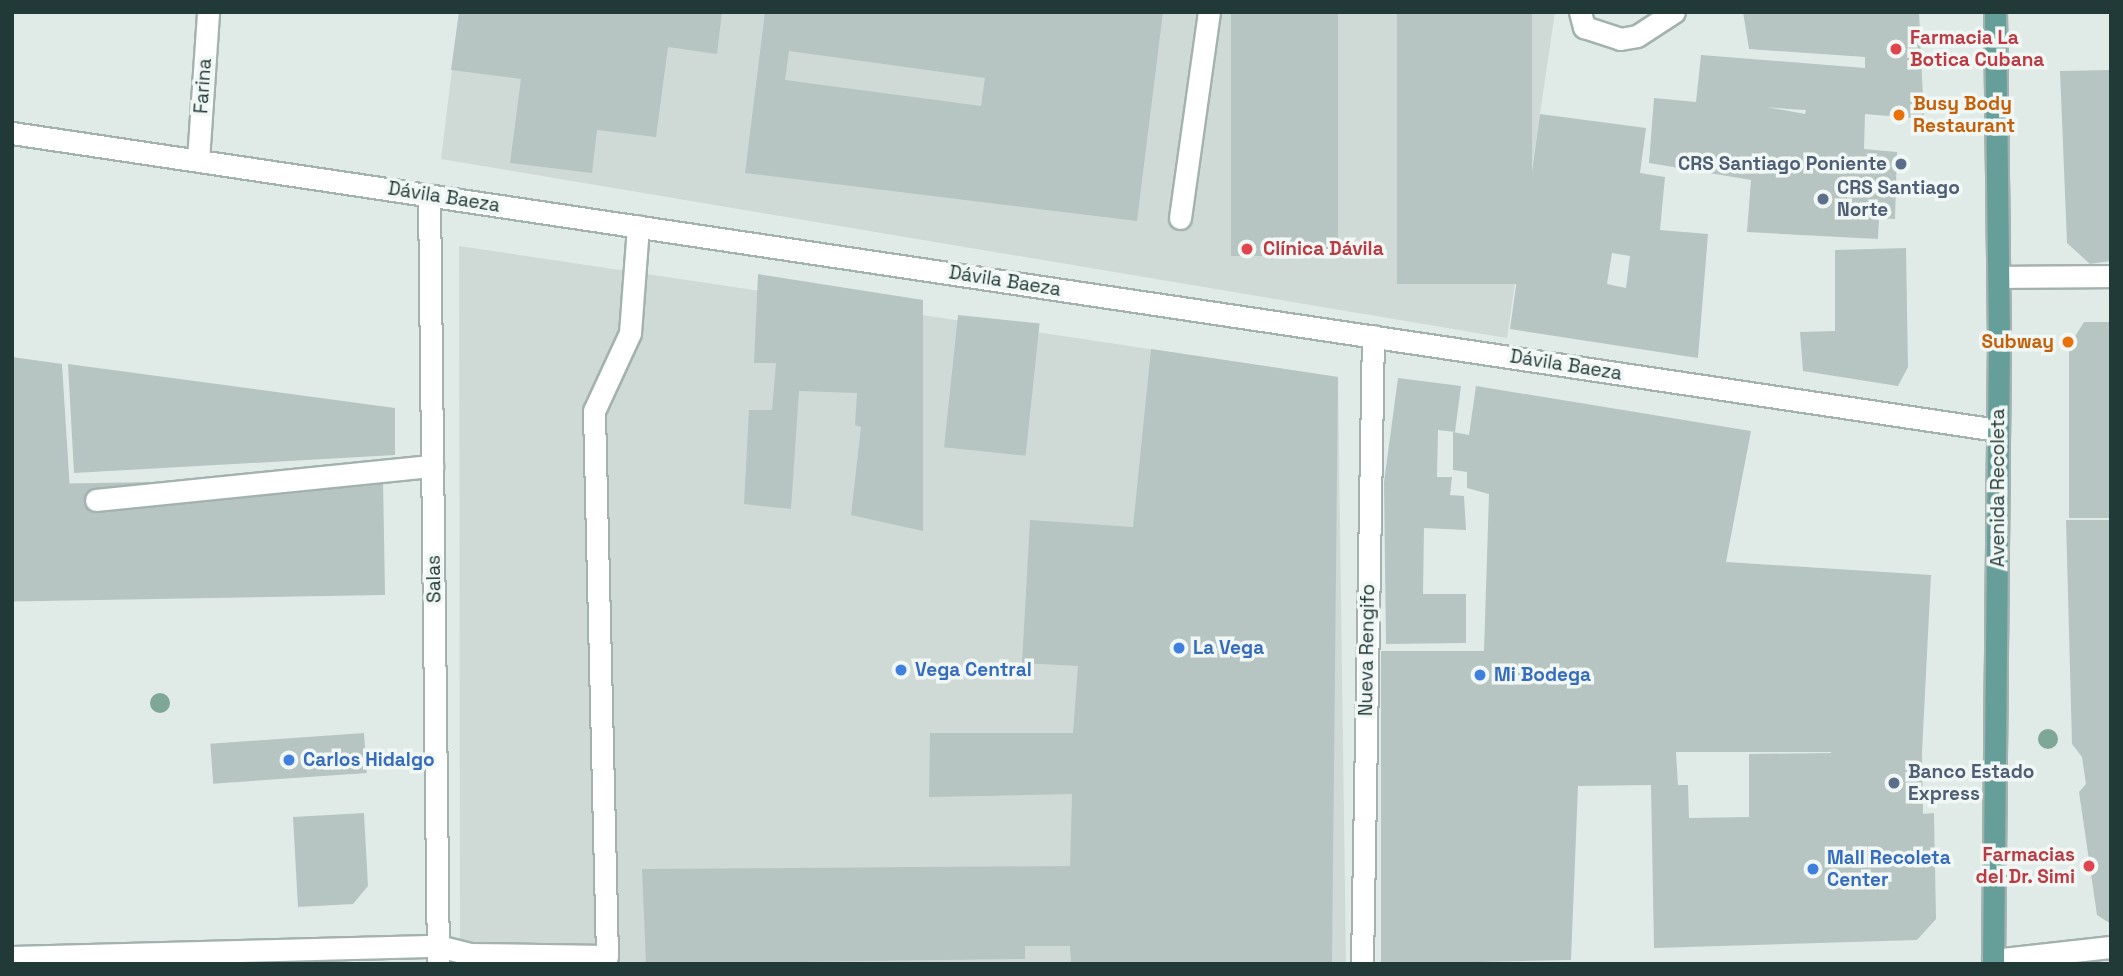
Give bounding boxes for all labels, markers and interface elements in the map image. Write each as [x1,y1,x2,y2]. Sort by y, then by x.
place label: Farmacia La Botica Cubana [1910,27,2044,71]
marker: Farmacia La Botica Cubana [1888,41,1904,57]
street label: Farina [190,58,216,114]
place label: Busy Body Restaurant [1913,93,2015,137]
marker: Busy Body Restaurant [1891,107,1907,123]
place label: CRS Santiago Poniente [1678,153,1887,175]
marker: CRS Santiago Poniente [1893,156,1909,172]
street label: Dávila Baeza [386,177,502,217]
place label: CRS Santiago Norte [1837,177,1960,221]
marker: CRS Santiago Norte [1815,191,1831,207]
place label: Clínica Dávila [1263,238,1384,260]
marker: Clínica Dávila [1237,239,1257,259]
street label: Dávila Baeza [947,261,1063,301]
place label: Subway [1981,331,2054,353]
marker: Subway [2060,334,2076,350]
street label: Dávila Baeza [1508,345,1624,385]
street label: Avenida Recoleta [1987,409,2009,567]
street label: Salas [422,555,446,603]
street label: Nueva Rengifo [1354,584,1380,716]
place label: La Vega [1193,637,1264,659]
marker: La Vega [1171,640,1187,656]
place label: Vega Central [915,659,1032,681]
marker: Vega Central [893,662,909,678]
place label: Mi Bodega [1494,664,1591,686]
marker: Mi Bodega [1472,667,1488,683]
place label: Carlos Hidalgo [303,749,435,771]
marker: Carlos Hidalgo [281,752,297,768]
place label: Banco Estado Express [1908,761,2034,805]
marker: Banco Estado Express [1886,775,1902,791]
place label: Farmacias del Dr. Simi [1975,844,2075,888]
place label: Mall Recoleta Center [1827,847,1951,891]
marker: Farmacias del Dr. Simi [2081,858,2097,874]
marker: Mall Recoleta Center [1805,861,1821,877]

